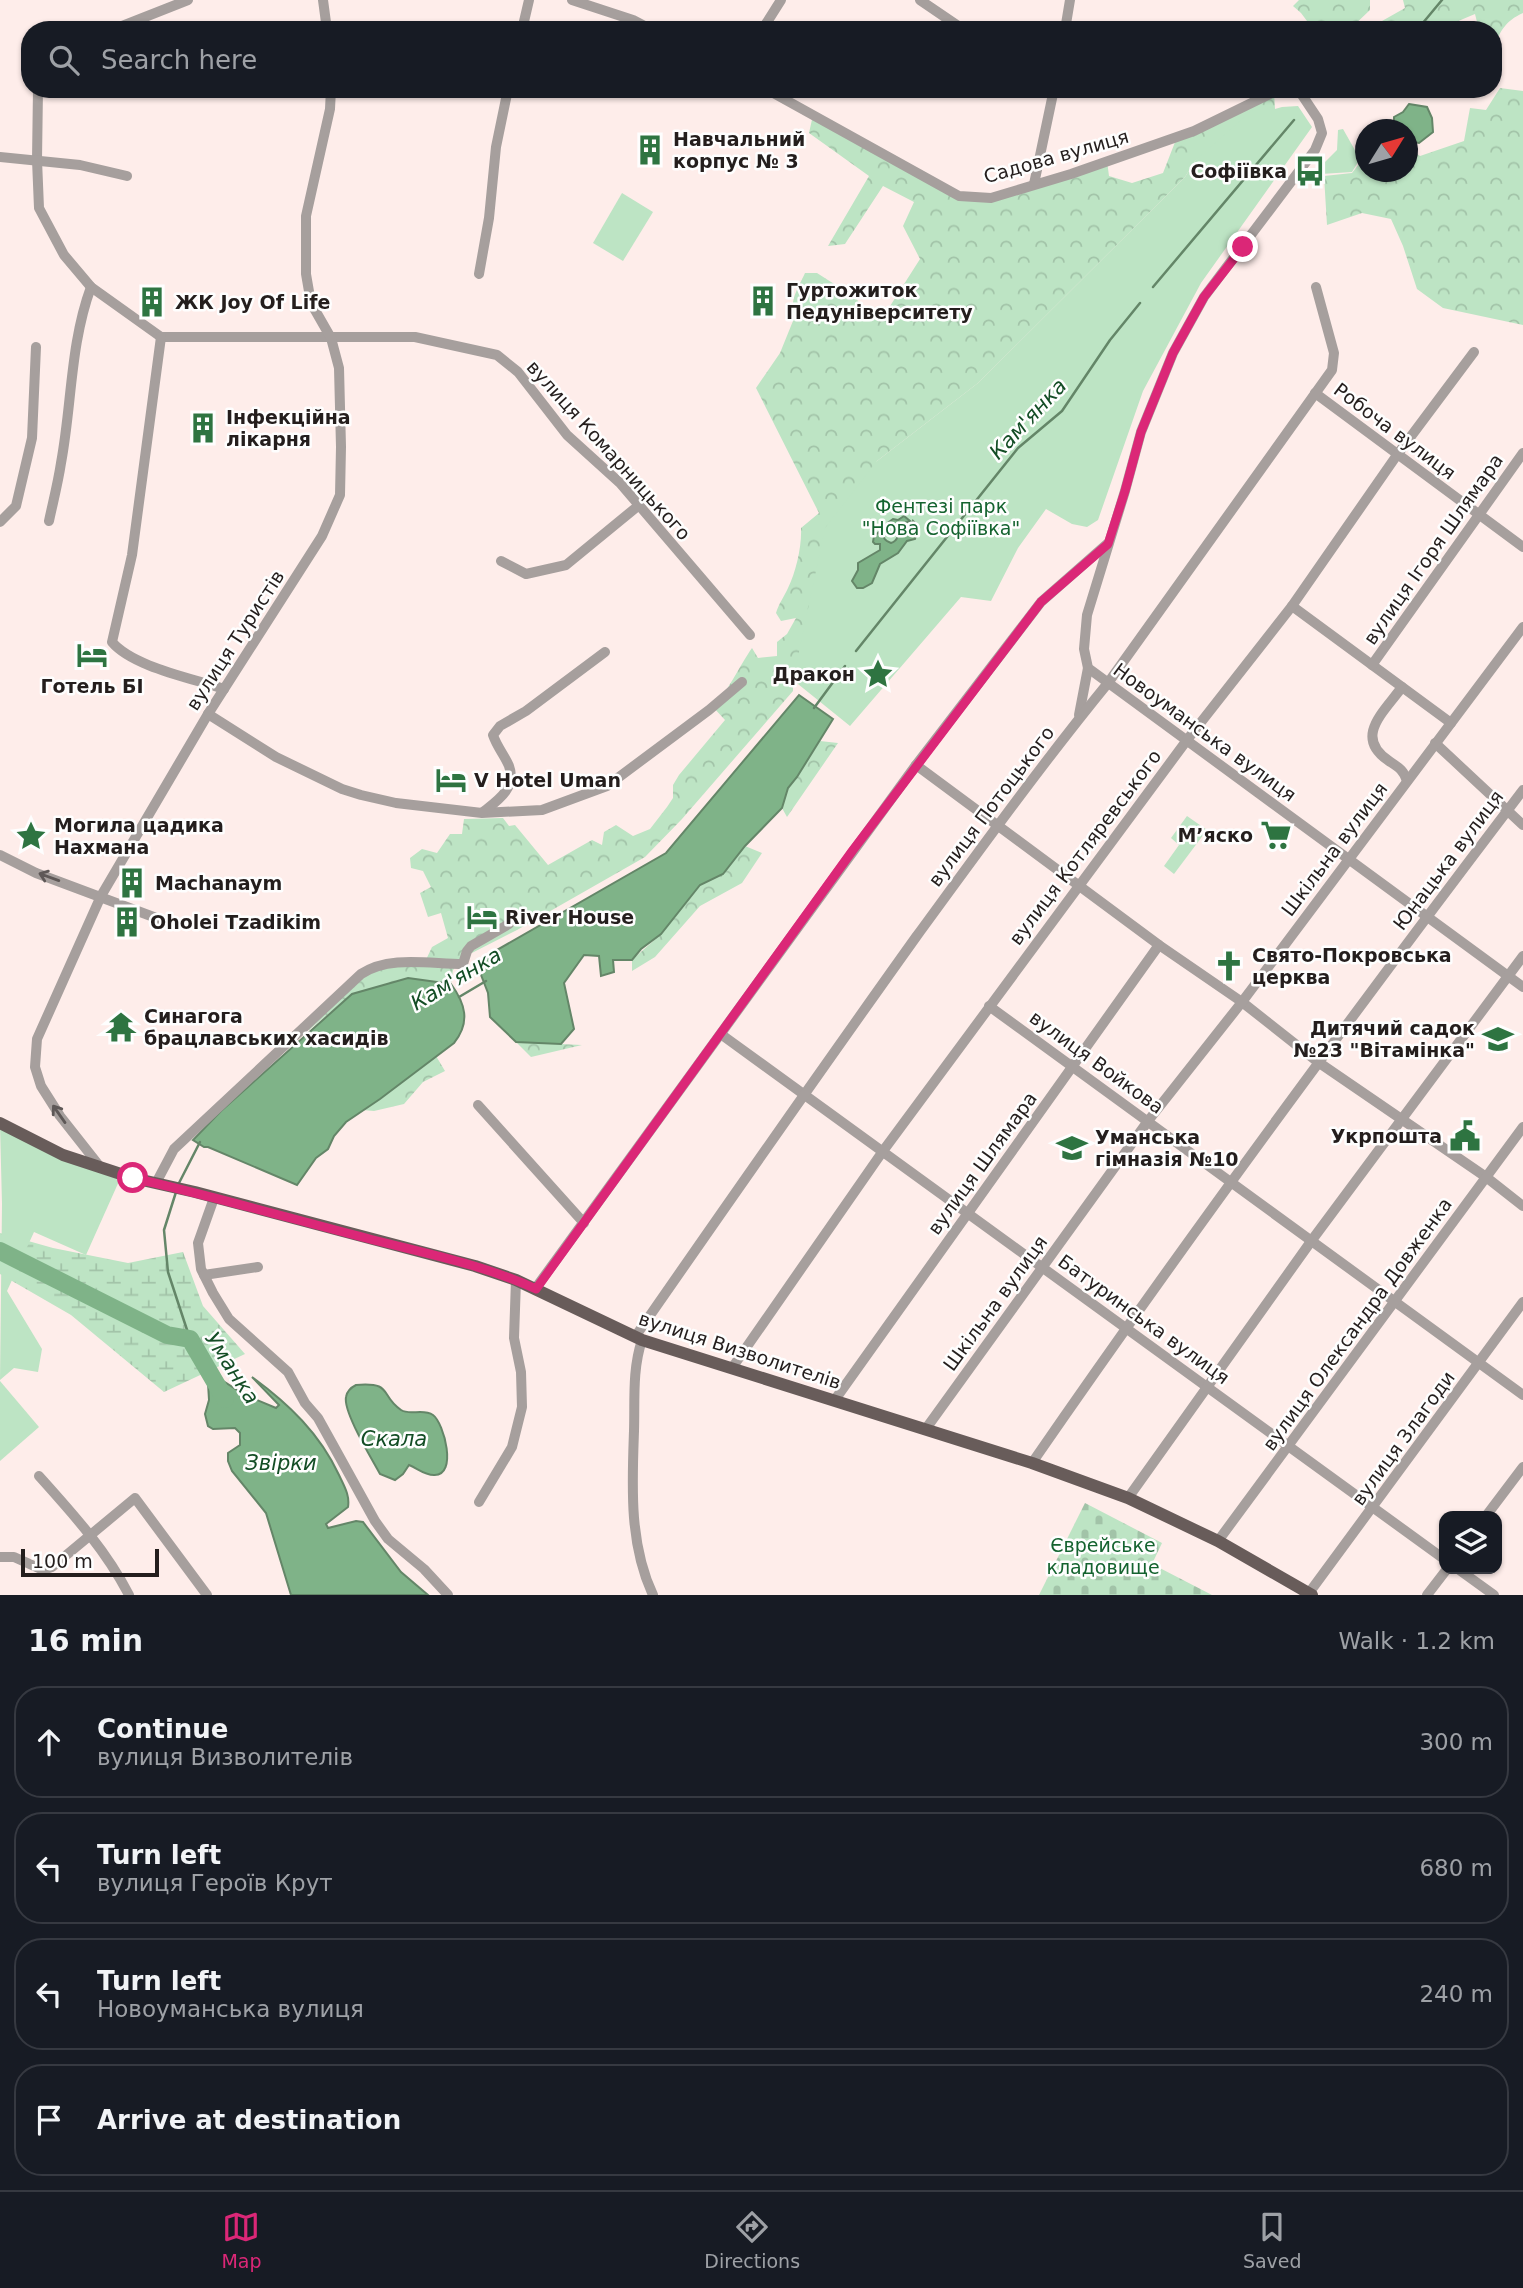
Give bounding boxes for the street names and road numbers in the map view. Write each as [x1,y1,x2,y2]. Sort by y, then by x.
street label: Садова вулиця [981,125,1131,187]
street label: вулиця Комарницького [523,356,695,544]
street label: Робоча вулиця [1330,378,1460,484]
street label: вулиця Ігоря Шлямара [1359,449,1507,649]
street label: вулиця Туристів [181,566,289,714]
street label: Новоуманська вулиця [1109,658,1301,806]
street label: вулиця Потоцького [924,722,1058,890]
street label: вулиця Котляревського [1004,745,1166,949]
street label: Шкільна вулиця [1277,778,1391,920]
street label: Юнацька вулиця [1388,786,1508,934]
street label: вулиця Войкова [1026,1006,1168,1118]
street label: вулиця Шлямара [923,1087,1041,1239]
street label: вулиця Олександра Довженка [1258,1193,1456,1455]
street label: Шкільна вулиця [939,1231,1051,1375]
street label: Батуринська вулиця [1054,1250,1234,1388]
street label: вулиця Визволителів [636,1307,844,1393]
street label: вулиця Злагоди [1347,1367,1459,1509]

